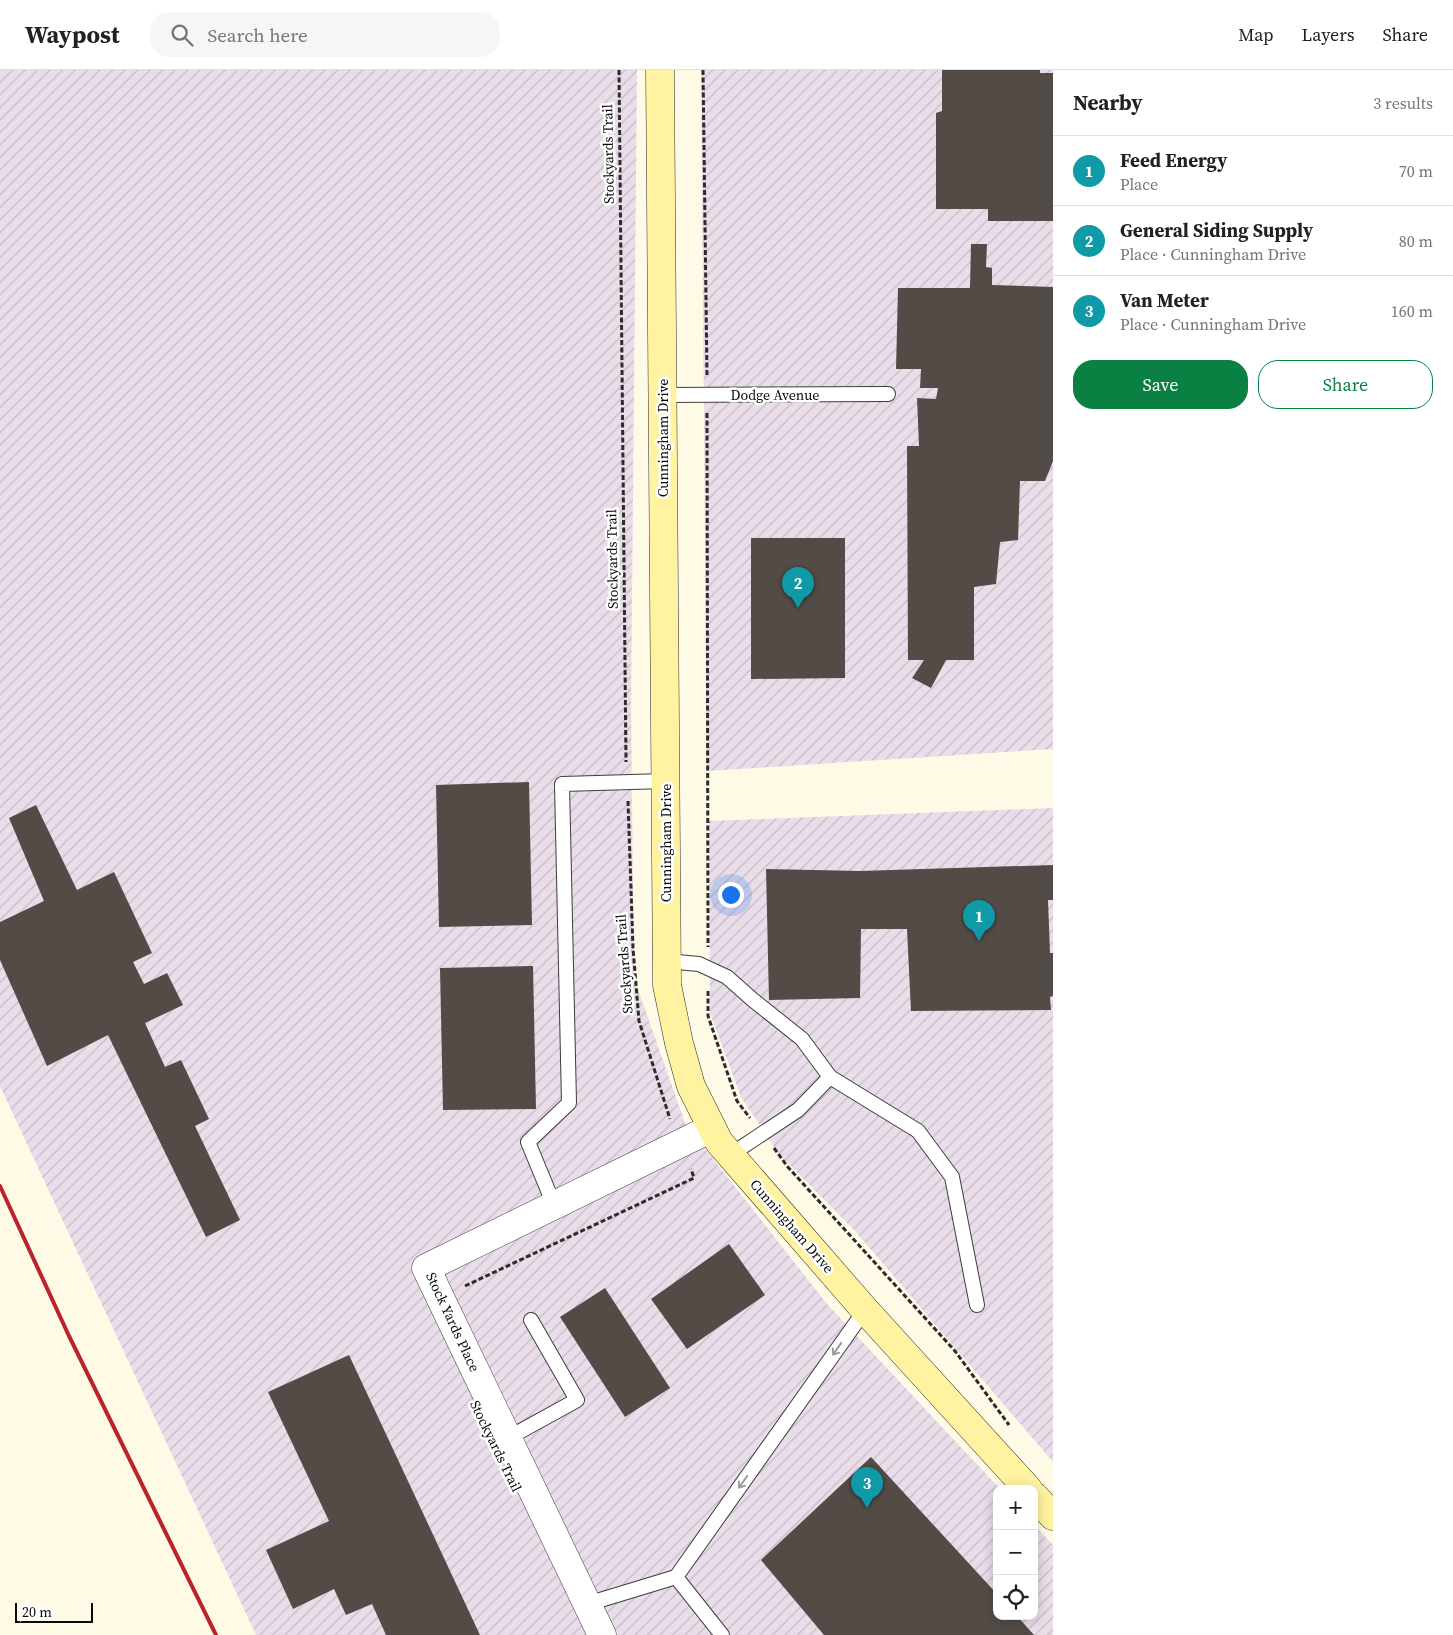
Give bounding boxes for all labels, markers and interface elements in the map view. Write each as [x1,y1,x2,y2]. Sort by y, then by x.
search box [150,12,500,57]
text: Waypost [25,18,120,51]
icon: search [168,21,196,49]
text: Search here [208,22,308,48]
text: Map [1238,22,1273,47]
text: Layers [1301,22,1354,47]
text: Share [1382,22,1428,47]
text: Nearby [1073,88,1143,117]
text: 3 results [1373,92,1433,114]
street label: Stockyards Trail [597,104,619,204]
text: Feed Energy [1120,147,1227,173]
text: 1 [1085,160,1093,182]
text: 70 m [1399,160,1433,182]
text: Place [1120,173,1158,195]
text: General Siding Supply [1120,217,1313,243]
text: 2 [1085,230,1093,252]
text: 80 m [1399,230,1433,252]
text: Place · Cunningham Drive [1120,243,1306,265]
text: Van Meter [1120,287,1209,313]
text: 3 [1085,300,1093,322]
text: 160 m [1391,300,1433,322]
text: Place · Cunningham Drive [1120,313,1306,335]
button: Save [1073,360,1248,409]
button: Share [1258,360,1433,409]
street label: Cunningham Drive [653,379,673,497]
street label: Dodge Avenue [731,385,819,405]
street label: Stockyards Trail [601,509,623,609]
pin: 2 [782,567,814,608]
street label: Cunningham Drive [656,784,676,902]
your location [718,882,744,908]
pin: 1 [963,900,995,941]
street label: Stockyards Trail [611,914,637,1014]
street label: Cunningham Drive [746,1175,838,1277]
street label: Stock Yards Place [421,1269,485,1375]
one-way arrow [832,1342,842,1356]
street label: Stockyards Trail [465,1397,527,1495]
pin: 3 [851,1467,883,1508]
one-way arrow [738,1475,748,1489]
map controls [993,1485,1038,1620]
button: + [993,1485,1038,1530]
button: − [993,1530,1038,1575]
button: locate [993,1575,1038,1620]
scale bar [15,1600,92,1623]
text: 20 m [22,1602,52,1622]

